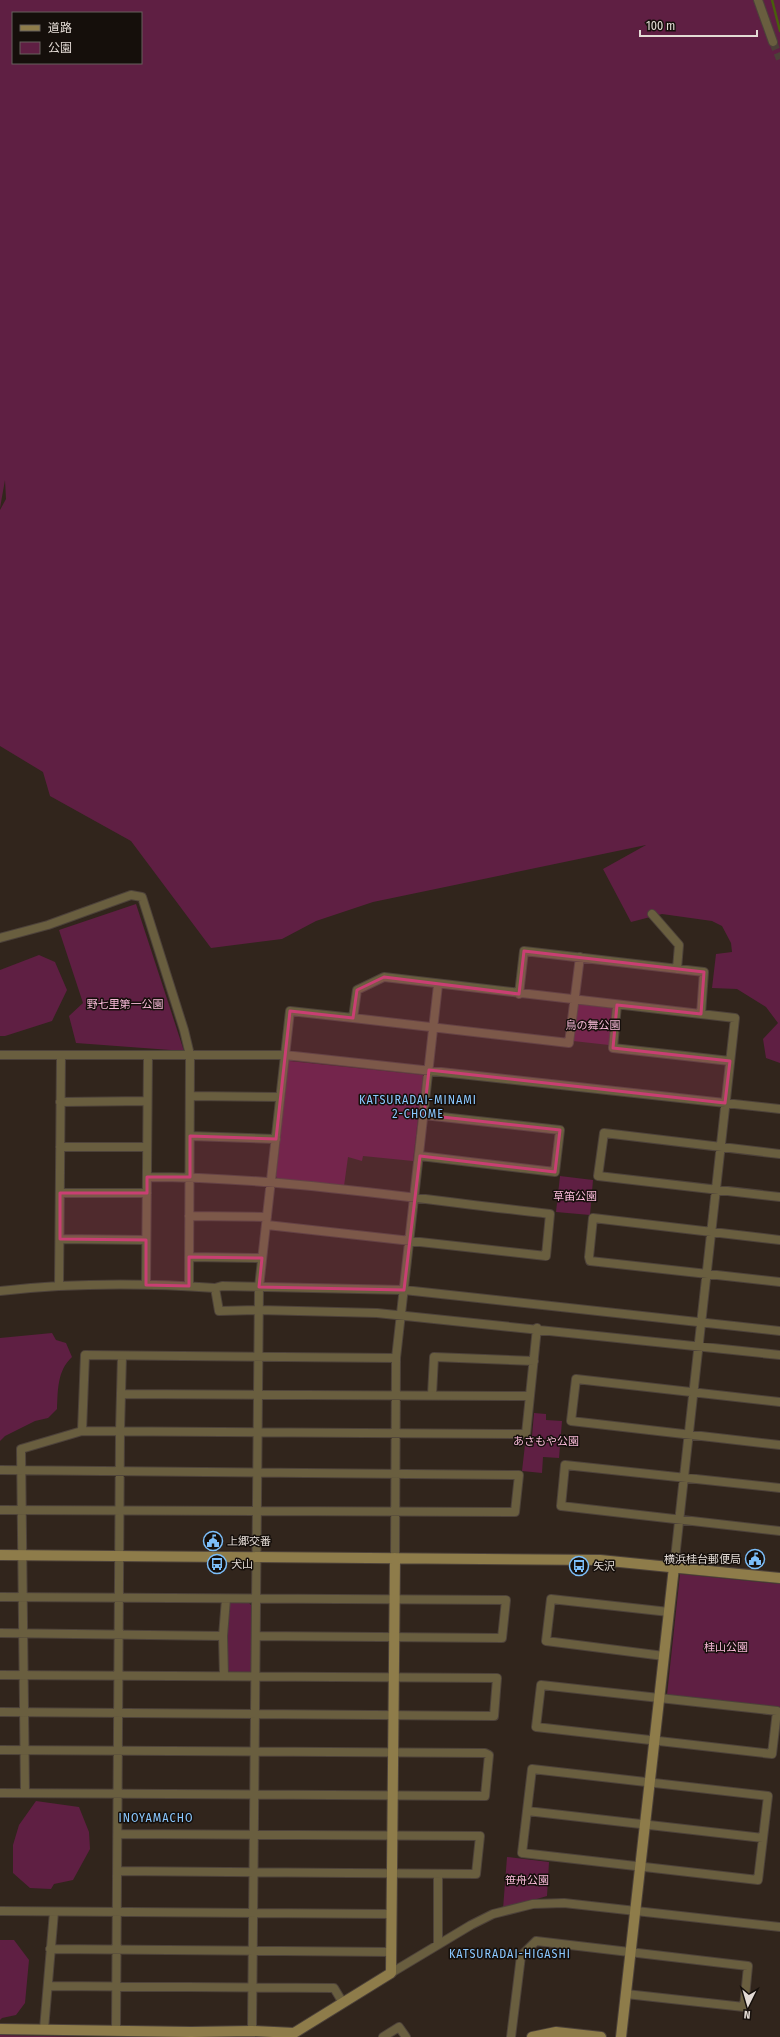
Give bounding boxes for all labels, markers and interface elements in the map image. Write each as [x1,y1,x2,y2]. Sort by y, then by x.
legend [12,12,142,64]
scale bar [640,12,757,38]
text: 100 m [646,19,675,33]
text: 道路 [48,21,72,35]
text: 公園 [48,41,72,55]
park label: 野七里第一公園 [87,998,164,1011]
park label: 鳥の舞公園 [566,1019,621,1032]
district label: KATSURADAI-MINAMI 2-CHOME [359,1093,477,1121]
park label: 草笛公園 [553,1190,597,1203]
park label: あさもや公園 [513,1435,579,1448]
public building icon: 上郷交番 [202,1530,224,1552]
place label: 上郷交番 [227,1535,271,1548]
public building icon: 横浜桂台郵便局 [744,1548,766,1570]
bus stop icon: 犬山 [206,1553,228,1575]
place label: 横浜桂台郵便局 [664,1553,741,1566]
bus stop icon: 矢沢 [568,1555,590,1577]
place label: 犬山 [231,1558,253,1571]
place label: 矢沢 [593,1560,615,1573]
park label: 桂山公園 [704,1641,748,1654]
district label: INOYAMACHO [119,1811,193,1825]
park label: 笹舟公園 [505,1874,549,1887]
district label: KATSURADAI-HIGASHI [449,1947,571,1961]
north arrow [728,1985,768,2025]
text: N [743,2008,751,2021]

